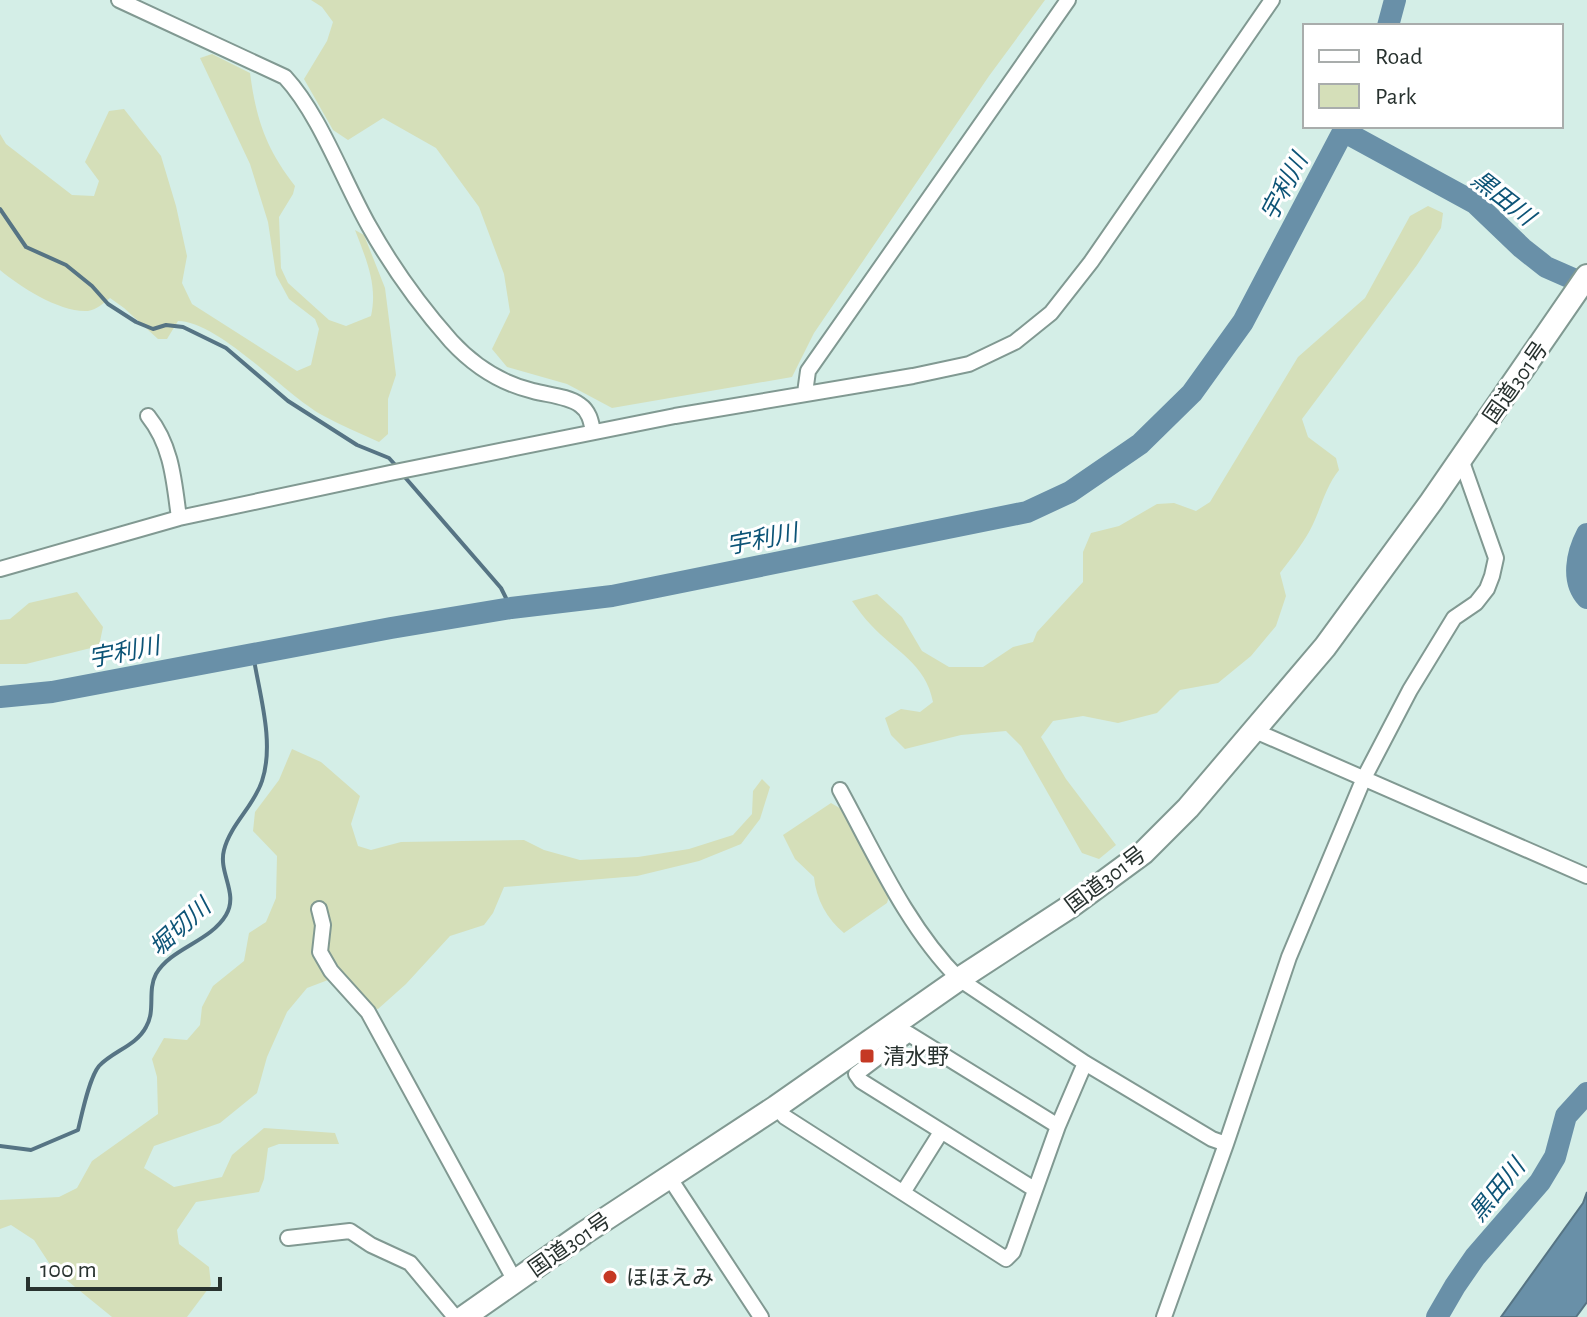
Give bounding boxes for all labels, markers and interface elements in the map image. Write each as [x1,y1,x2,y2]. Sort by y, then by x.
legend [1303,24,1563,128]
text: Road [1375,45,1423,69]
text: Park [1375,85,1416,109]
water label: 宇利川 [1256,146,1314,225]
water label: 黒田川 [1467,166,1541,232]
street label: 国道301号 [1479,337,1552,427]
water label: 宇利川 [724,519,803,559]
water label: 宇利川 [86,632,165,672]
street label: 国道301号 [1061,842,1150,917]
water label: 堀切川 [145,892,218,961]
place label: 清水野 [883,1045,949,1068]
marker: 清水野 [858,1047,876,1065]
water label: 黒田川 [1465,1152,1532,1226]
street label: 国道301号 [524,1208,614,1281]
scale bar [28,1241,220,1291]
text: 100 m [40,1258,97,1282]
place label: ほほえみ [626,1267,714,1289]
marker: ほほえみ [601,1268,619,1286]

